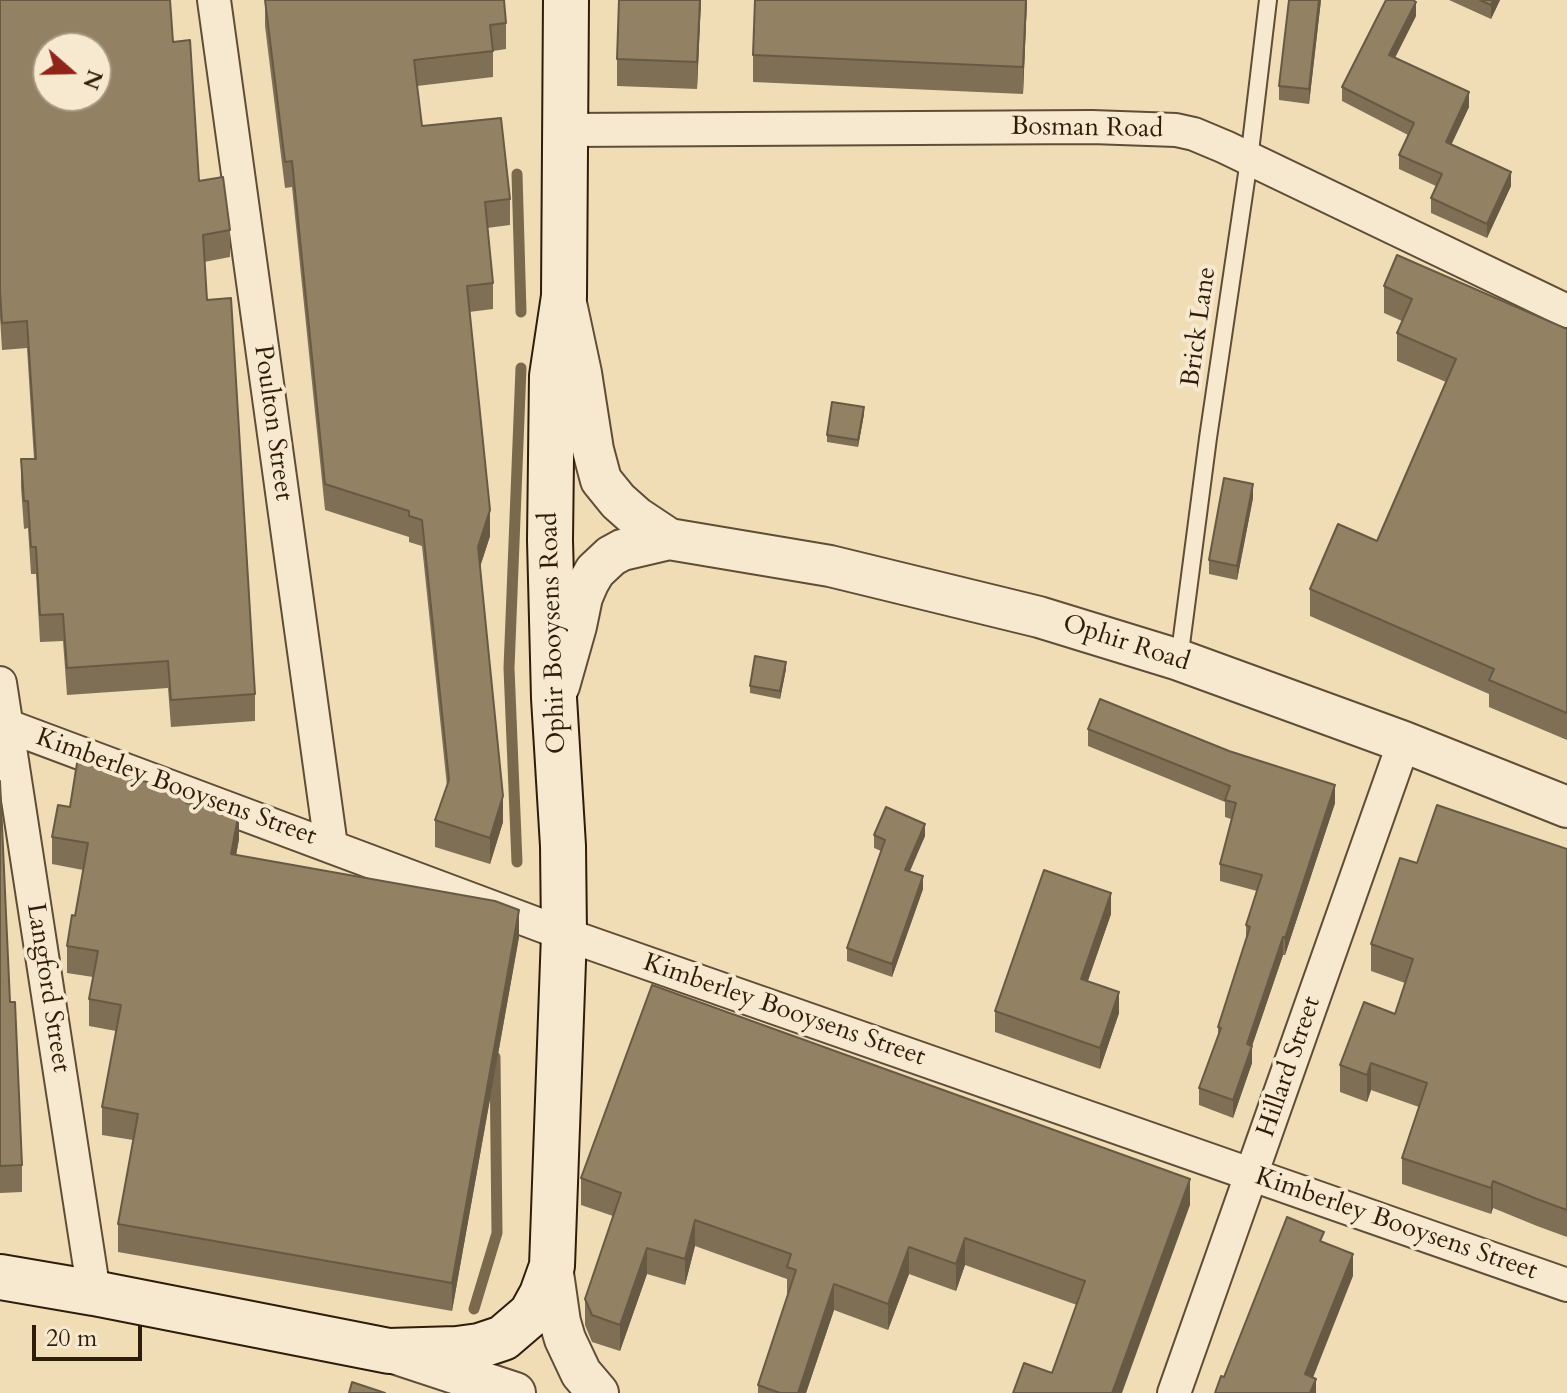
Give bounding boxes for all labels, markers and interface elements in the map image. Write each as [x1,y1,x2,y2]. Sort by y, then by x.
north arrow [32,32,112,112]
text: N [75,65,110,94]
street label: Bosman Road [1010,112,1164,146]
street label: Brick Lane [1176,265,1224,389]
street label: Poulton Street [246,343,298,503]
street label: Ophir Booysens Road [534,512,574,754]
street label: Ophir Road [1059,609,1193,679]
street label: Kimberley Booysens Street [32,723,320,853]
street label: Langford Street [18,901,76,1075]
street label: Kimberley Booysens Street [639,948,929,1074]
street label: Hillard Street [1251,993,1329,1141]
street label: Kimberley Booysens Street [1251,1162,1541,1288]
scale bar [36,1309,146,1359]
text: 20 m [46,1322,97,1355]

